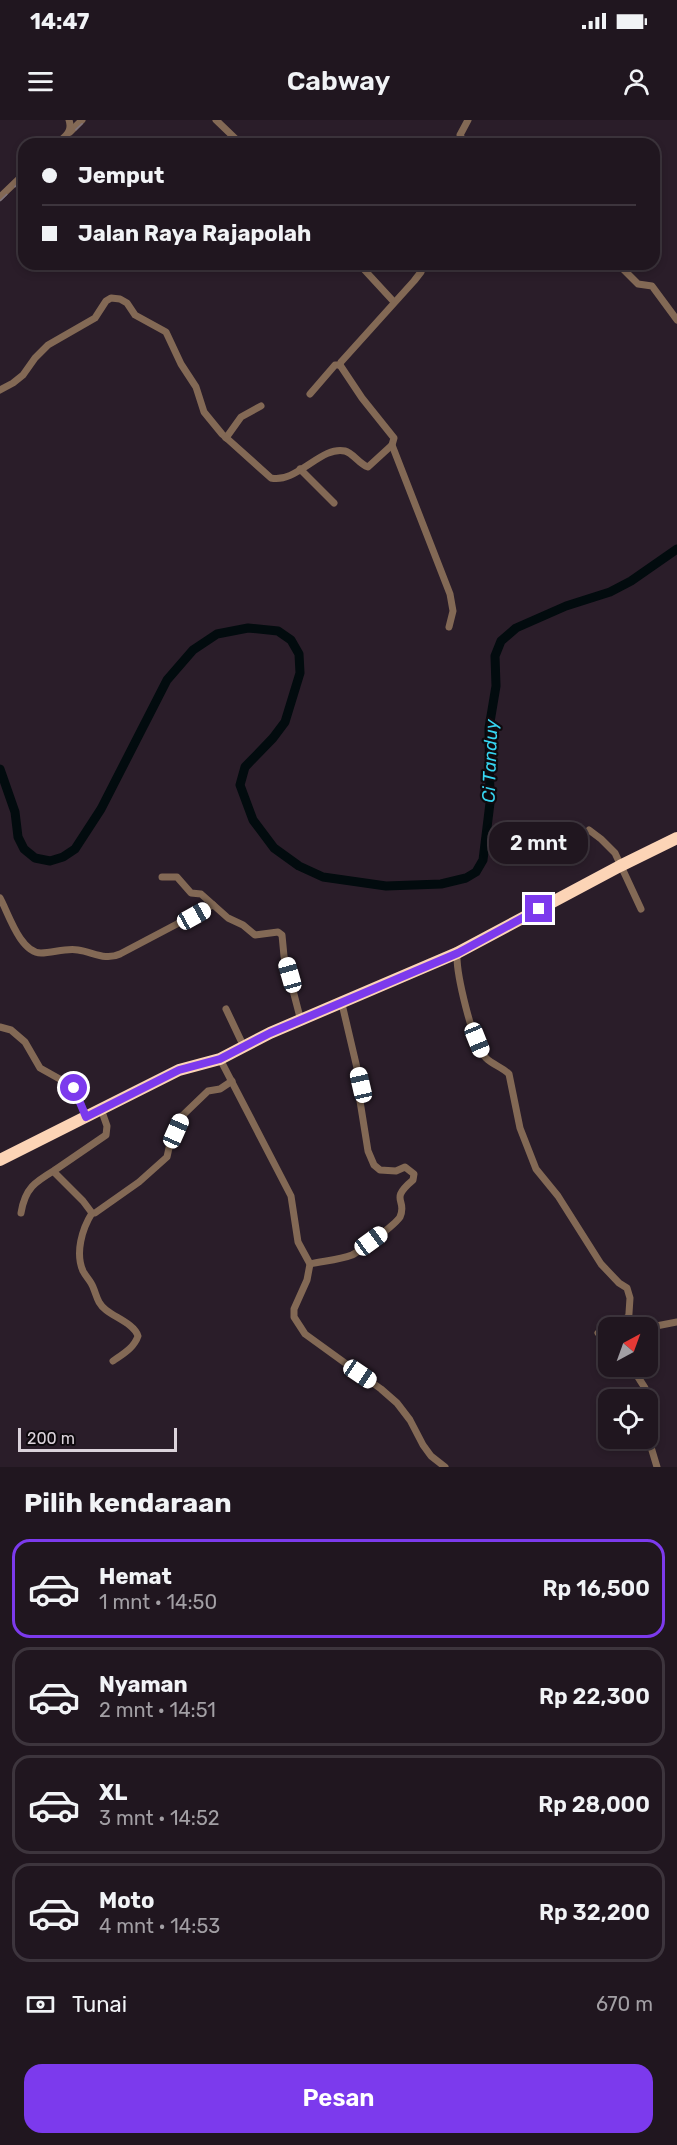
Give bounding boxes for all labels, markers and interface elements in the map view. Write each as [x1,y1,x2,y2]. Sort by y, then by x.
text: 14:47 [30,8,89,35]
icon: menu [24,65,57,98]
text: Cabway [287,65,390,97]
icon: person [620,65,653,98]
text: Jemput [78,162,164,189]
text: Jalan Raya Rajapolah [78,220,311,247]
water label: Ci Tanduy [478,718,502,803]
callout: 2 mnt [490,822,588,864]
text: 2 mnt [510,831,567,855]
route end [525,895,552,922]
car [174,899,214,933]
car [276,955,304,995]
car [462,1020,492,1060]
car [348,1065,374,1105]
route start [60,1074,87,1101]
car [160,1111,192,1151]
car [351,1223,391,1259]
north arrow [598,1317,658,1377]
map controls [598,1317,658,1449]
car [340,1356,380,1392]
button: locate [598,1389,658,1449]
scale bar [18,1425,177,1452]
text: 200 m [27,1429,75,1448]
text: Pilih kendaraan [24,1487,232,1519]
icon: car [27,1562,81,1616]
text: Hemat [99,1563,172,1590]
text: Rp 16,500 [543,1575,650,1602]
text: 1 mnt · 14:50 [99,1590,217,1614]
icon: car [27,1670,81,1724]
text: Nyaman [99,1671,188,1698]
text: Rp 22,300 [539,1683,650,1710]
text: 2 mnt · 14:51 [99,1698,216,1722]
icon: car [27,1778,81,1832]
text: XL [99,1779,127,1806]
text: Rp 28,000 [538,1791,650,1818]
text: 3 mnt · 14:52 [99,1806,220,1830]
icon: car [27,1886,81,1940]
text: Moto [99,1887,154,1914]
text: Rp 32,200 [539,1899,650,1926]
text: 4 mnt · 14:53 [99,1914,220,1938]
icon: cash [24,1988,57,2021]
text: Tunai [72,1991,127,2018]
text: 670 m [596,1992,653,2016]
button: Pesan [24,2064,653,2133]

